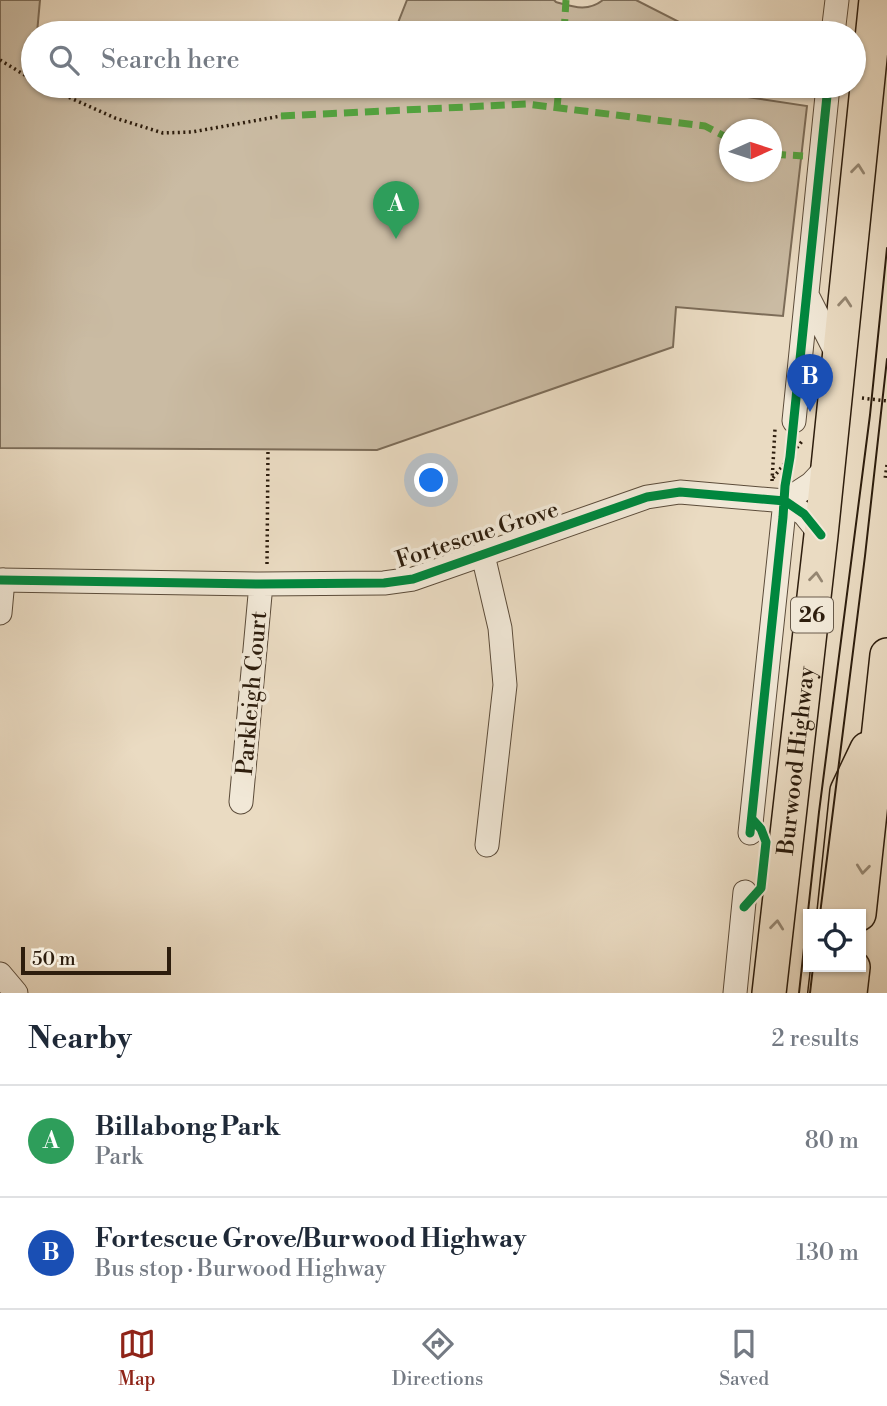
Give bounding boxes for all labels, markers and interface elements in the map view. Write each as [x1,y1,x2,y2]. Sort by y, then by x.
search box [21,21,866,98]
icon: search [45,41,83,79]
text: Search here [101,44,240,76]
north arrow [719,119,782,182]
one-way arrow [850,163,865,174]
pin: A [373,181,419,239]
one-way arrow [837,297,852,308]
pin: B [787,354,833,412]
your location [414,463,448,497]
street label: Fortescue Grove [392,495,562,574]
one-way arrow [809,572,824,583]
road number: 26 [791,598,833,632]
street label: Parkleigh Court [231,610,273,776]
street label: Burwood Highway [772,664,821,857]
one-way arrow [856,864,871,875]
map controls [803,909,866,972]
button: locate [803,909,866,972]
one-way arrow [769,919,784,930]
scale bar [21,944,172,976]
text: 50 m [32,947,76,971]
text: Nearby [28,1020,132,1058]
text: 2 results [772,1025,859,1053]
text: Billabong Park [95,1111,280,1143]
text: A [43,1127,59,1155]
text: 80 m [805,1127,859,1155]
text: Park [95,1143,143,1171]
text: Fortescue Grove/Burwood Highway [95,1223,526,1255]
text: B [42,1239,60,1267]
text: 130 m [796,1239,859,1267]
text: Bus stop · Burwood Highway [95,1255,386,1283]
tab: Map [118,1325,156,1391]
tab: Directions [392,1325,483,1391]
tab: Saved [719,1325,769,1391]

